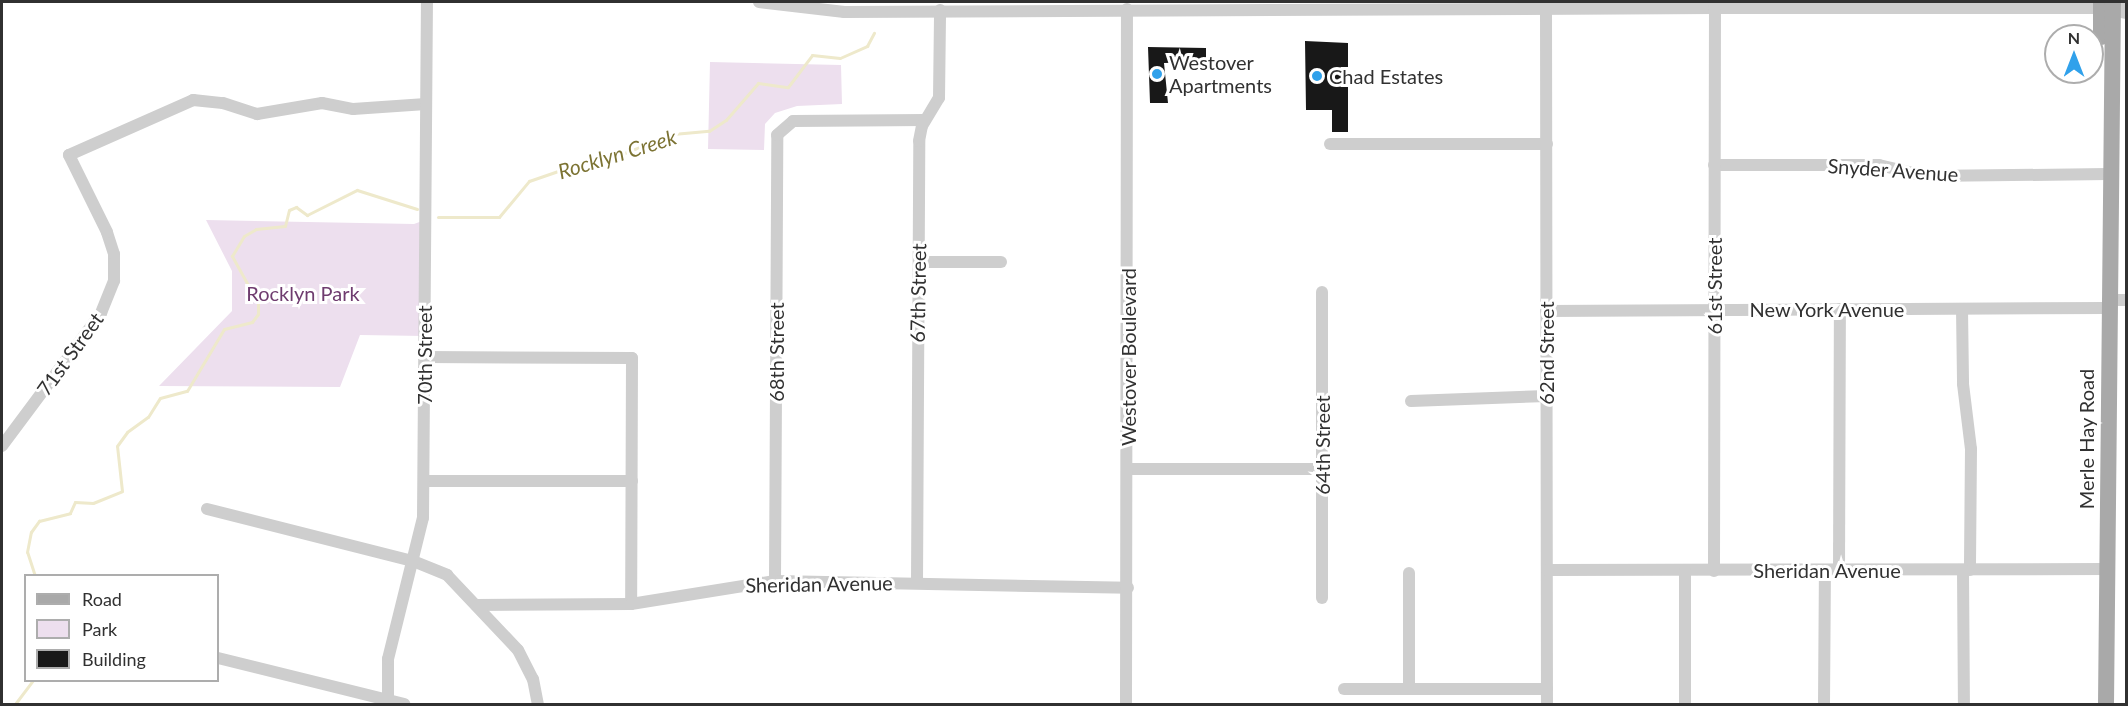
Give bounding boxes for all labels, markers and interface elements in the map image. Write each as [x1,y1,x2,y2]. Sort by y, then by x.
north arrow [2044,24,2104,84]
text: N [2068,28,2080,47]
place label: Westover Apartments [1169,51,1272,98]
place label: Chad Estates [1329,64,1443,88]
marker: Westover Apartments [1150,67,1164,81]
marker: Chad Estates [1310,69,1324,83]
water label: Rocklyn Creek [555,124,679,184]
street label: Snyder Avenue [1826,153,1960,187]
street label: 61st Street [1702,238,1726,334]
street label: 67th Street [905,243,931,343]
street label: Westover Boulevard [1116,268,1140,446]
park label: Rocklyn Park [246,281,360,305]
street label: New York Avenue [1749,297,1905,321]
street label: 62nd Street [1534,301,1558,405]
street label: 68th Street [764,302,788,402]
street label: 70th Street [412,305,436,405]
street label: 71st Street [32,308,108,400]
street label: Merle Hay Road [2074,369,2098,509]
street label: 64th Street [1310,395,1334,495]
street label: Sheridan Avenue [1753,558,1901,582]
street label: Sheridan Avenue [745,571,893,597]
legend [24,574,219,682]
text: Road [82,588,122,610]
text: Park [82,618,117,640]
text: Building [82,648,146,670]

